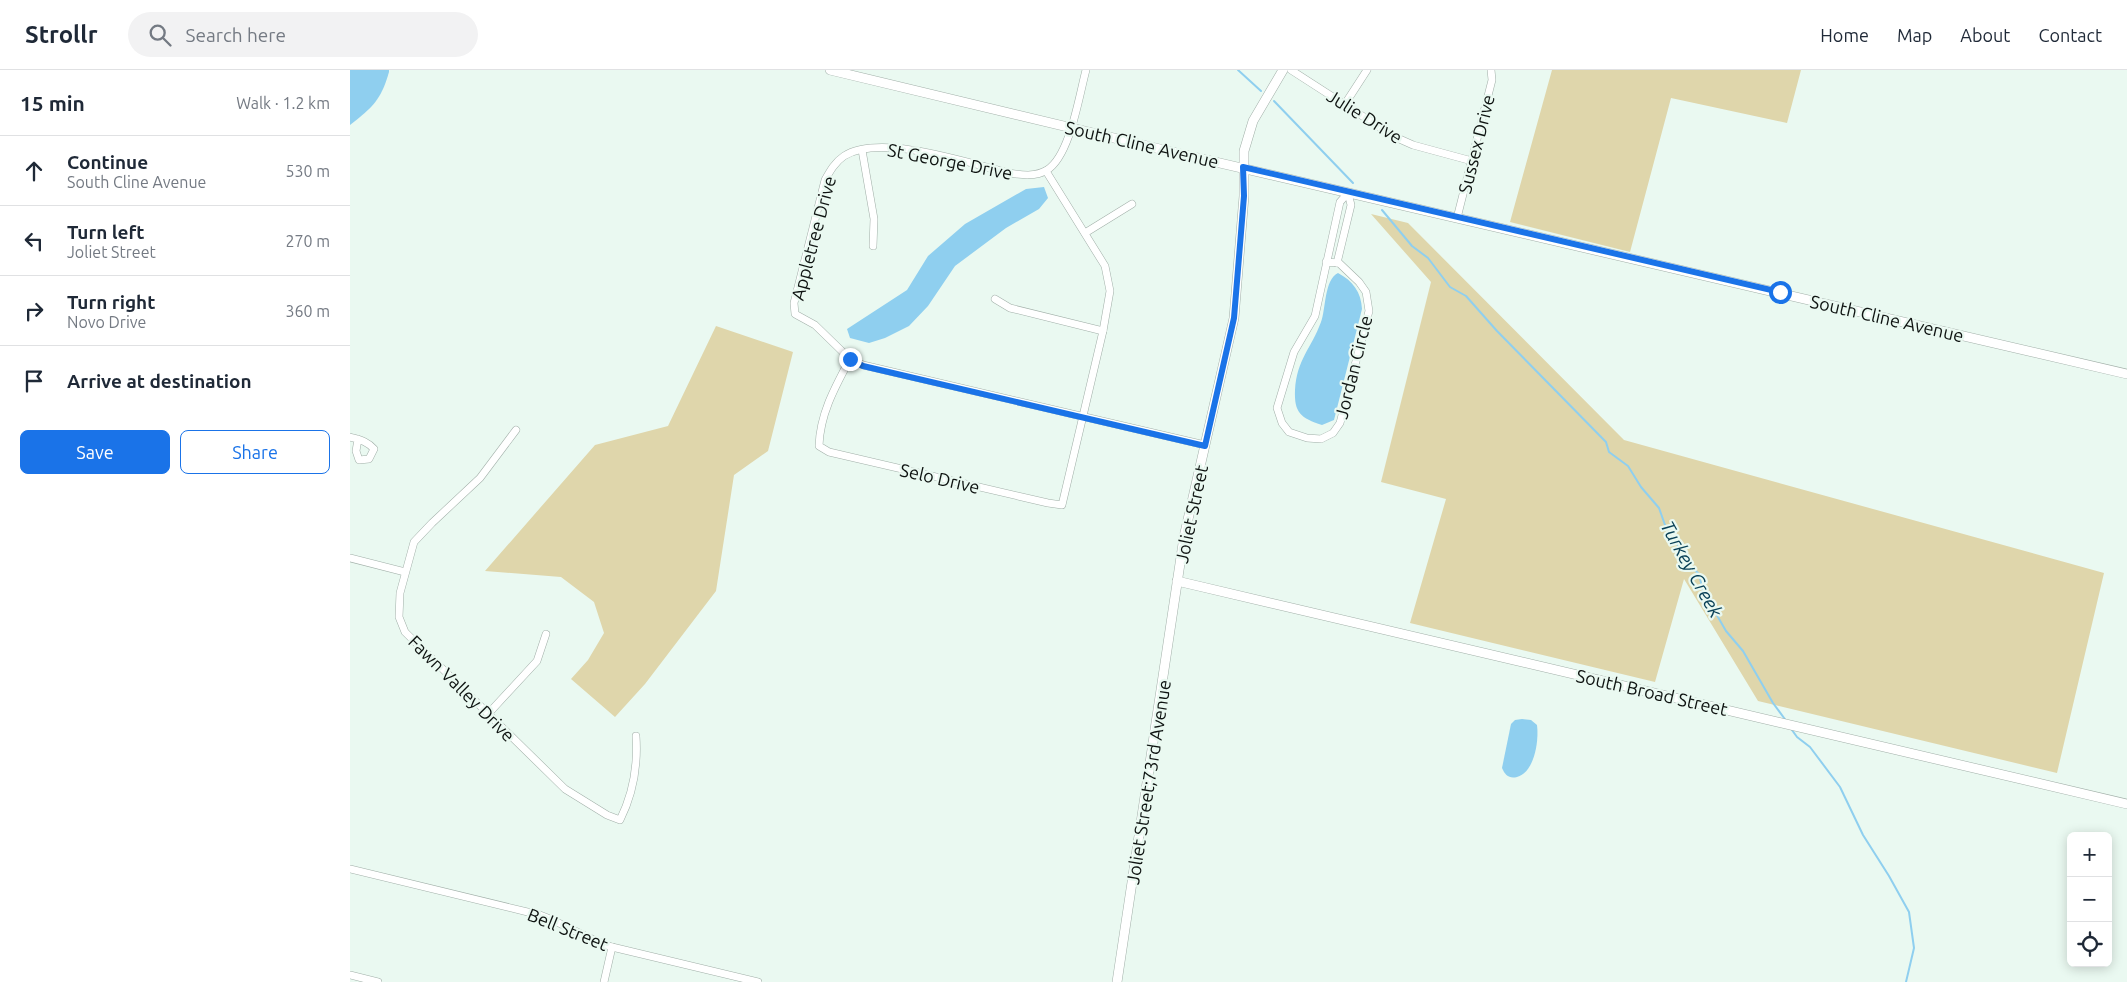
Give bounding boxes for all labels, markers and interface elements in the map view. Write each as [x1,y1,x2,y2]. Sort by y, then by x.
search box [128,12,478,57]
text: Strollr [25,21,98,48]
icon: search [146,21,174,49]
text: Search here [186,24,286,46]
text: Home [1820,25,1869,45]
text: Map [1897,25,1932,45]
text: About [1960,25,2010,45]
text: Contact [2038,25,2102,45]
street label: Julie Drive [1324,85,1406,147]
text: 15 min [20,91,85,115]
street label: Sussex Drive [1454,93,1498,195]
text: Walk · 1.2 km [236,94,330,112]
street label: South Cline Avenue [1063,117,1221,171]
street label: St George Drive [886,139,1014,183]
text: Continue [67,151,148,173]
icon: ahead [20,157,48,185]
text: 530 m [285,162,330,180]
text: South Cline Avenue [67,173,206,191]
street label: Appletree Drive [787,174,839,302]
text: Turn left [67,221,145,243]
icon: left [20,227,48,255]
text: 270 m [285,232,330,250]
text: Joliet Street [67,243,156,261]
route start [1769,281,1792,304]
text: Turn right [67,291,155,313]
street label: South Cline Avenue [1808,291,1966,345]
icon: right [20,297,48,325]
text: 360 m [285,302,330,320]
text: Novo Drive [67,313,146,331]
street label: Jordan Circle [1331,313,1375,421]
route end [839,348,862,371]
icon: arrive [20,367,48,395]
text: Arrive at destination [67,370,252,392]
button: Save [20,430,170,474]
button: Share [180,430,330,474]
street label: Selo Drive [898,459,982,497]
street label: Joliet Street [1171,463,1211,565]
water label: Turkey Creek [1656,517,1728,621]
street label: Fawn Valley Drive [405,631,519,745]
street label: South Broad Street [1574,665,1730,719]
street label: Joliet Street;73rd Avenue [1122,678,1174,886]
map controls [2067,832,2112,967]
button: + [2067,832,2112,877]
button: − [2067,877,2112,922]
street label: Bell Street [525,904,611,954]
button: locate [2067,922,2112,967]

